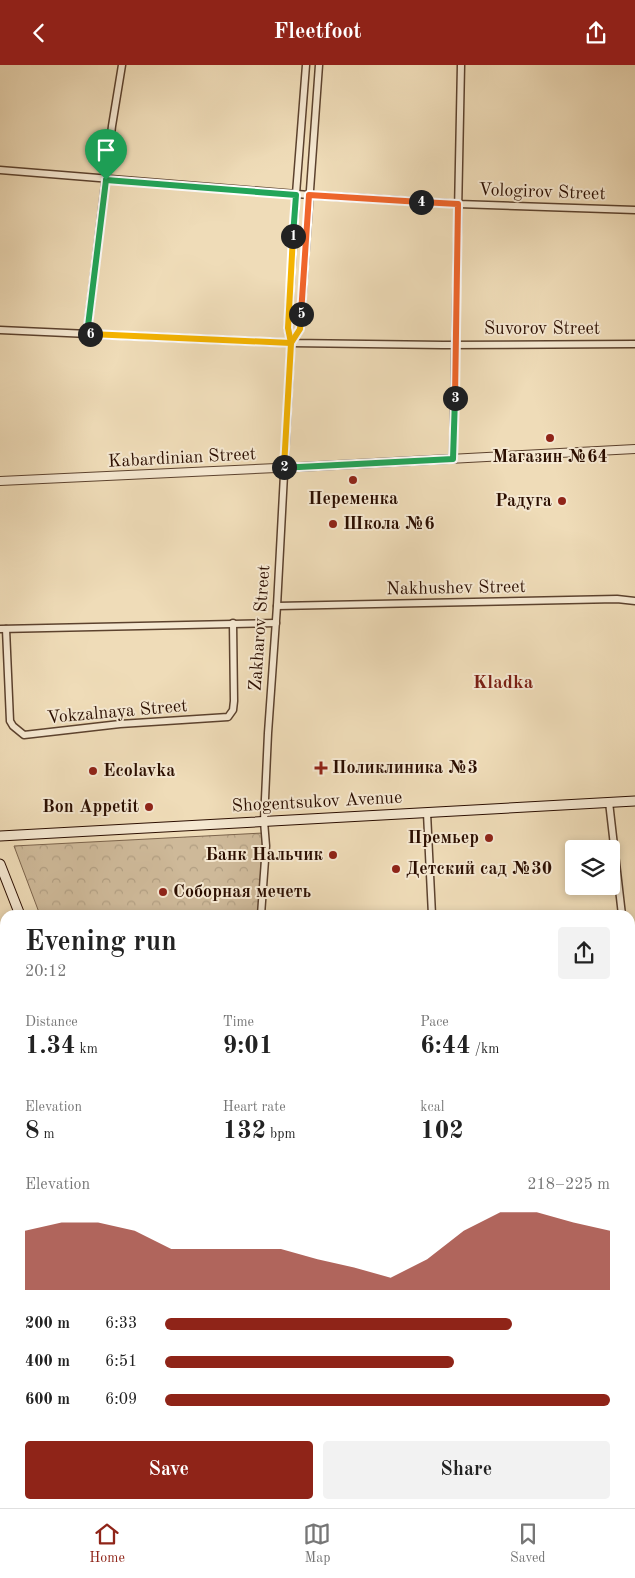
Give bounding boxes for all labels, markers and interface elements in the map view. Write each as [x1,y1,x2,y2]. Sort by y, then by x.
icon: back [25,19,53,47]
icon: share [582,19,610,47]
text: Fleetfoot [273,21,362,43]
pin [85,129,127,180]
icon: arrive [92,136,120,164]
street label: Vologirov Street [478,181,606,203]
pin: 4 [408,189,434,215]
text: 4 [417,195,426,209]
pin: 1 [280,223,306,249]
text: 1 [289,229,298,243]
pin: 5 [288,301,314,327]
text: 5 [297,307,306,321]
street label: Suvorov Street [484,320,600,338]
pin: 6 [78,321,102,347]
text: 6 [86,327,95,341]
pin: 3 [442,385,468,411]
text: 3 [451,391,460,405]
marker: Магазин №64 [544,432,556,444]
street label: Kabardinian Street [108,445,256,471]
place label: Магазин №64 [492,448,608,466]
pin: 2 [272,455,296,479]
text: 2 [280,460,289,474]
marker: Переменка [347,474,359,486]
place label: Переменка [308,490,398,508]
place label: Радуга [495,492,552,510]
marker: Радуга [556,495,568,507]
place label: Школа №6 [343,515,435,533]
marker: Школа №6 [327,518,339,530]
street label: Zakharov Street [247,564,273,692]
street label: Nakhushev Street [386,578,526,598]
district label: Kladka [473,674,534,693]
street label: Vokzalnaya Street [46,697,188,727]
place label: Поликлиника №3 [332,759,478,777]
marker: Поликлиника №3 [314,761,328,775]
place label: Ecolavka [103,762,176,780]
marker: Ecolavka [87,765,99,777]
street label: Shogentsukov Avenue [231,789,403,815]
place label: Bon Appetit [42,798,139,816]
marker: Bon Appetit [143,801,155,813]
place label: Премьер [408,829,479,847]
marker: Премьер [483,832,495,844]
map controls [565,840,620,895]
button: layers [565,840,620,895]
place label: Банк Нальчик [205,846,324,864]
marker: Банк Нальчик [327,849,339,861]
place label: Детский сад №30 [406,860,552,878]
marker: Детский сад №30 [390,863,402,875]
place label: Соборная мечеть [173,883,312,901]
marker: Соборная мечеть [157,886,169,898]
button: share [558,927,610,979]
text: Evening run [25,929,177,957]
text: 20:12 [25,964,67,980]
text: Distance [25,1015,78,1029]
text: Time [223,1015,254,1029]
text: Pace [420,1015,449,1029]
text: 1.34 [25,1034,76,1059]
text: 9:01 [223,1034,273,1059]
text: 6:44 [420,1034,471,1059]
text: km [76,1042,98,1056]
text: /km [471,1042,499,1056]
text: Elevation [25,1100,82,1114]
text: Heart rate [223,1100,286,1114]
text: kcal [420,1100,444,1114]
text: 8 [25,1119,40,1144]
text: 132 [223,1119,266,1144]
text: 102 [420,1119,464,1144]
text: m [40,1127,55,1141]
text: bpm [266,1127,296,1141]
text: Elevation [25,1177,90,1193]
text: 218–225 m [527,1177,610,1193]
text: 200 m [25,1316,70,1332]
text: 6:33 [105,1316,137,1332]
text: 400 m [25,1354,70,1370]
text: 6:51 [105,1354,137,1370]
text: 600 m [25,1392,70,1408]
text: 6:09 [105,1392,137,1408]
button: Save [25,1441,313,1499]
button: Share [323,1441,610,1499]
tab: Home [89,1520,125,1567]
tab: Map [303,1520,331,1567]
tab: Saved [510,1520,546,1567]

